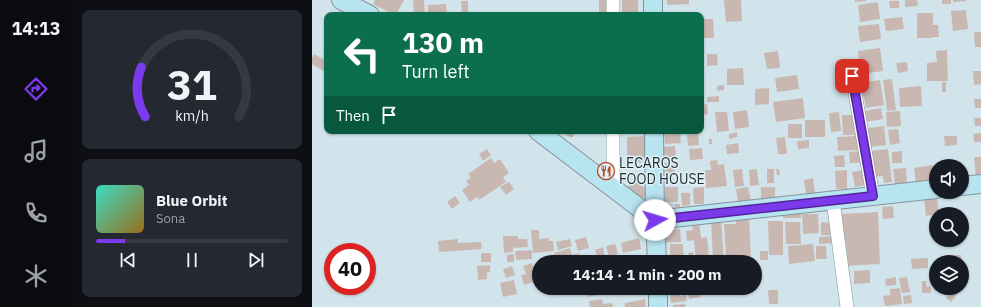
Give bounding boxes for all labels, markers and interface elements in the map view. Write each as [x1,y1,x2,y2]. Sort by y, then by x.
text: 14:13 [11,17,61,40]
text: 130 m [402,24,484,61]
icon: left [336,28,388,80]
text: 31 [167,57,217,111]
pin [835,59,869,93]
text: Turn left [402,60,470,83]
icon: arrive [841,65,863,87]
icon: directions [22,75,50,103]
icon: arrive [378,104,400,126]
text: km/h [175,106,209,125]
text: Then [336,106,370,125]
icon: music [22,137,50,165]
place label: LECAROS FOOD HOUSE [619,154,705,188]
map controls [929,159,969,295]
button: sound [929,159,969,199]
restaurant icon: LECAROS FOOD HOUSE [596,161,616,181]
text: Blue Orbit [156,191,227,210]
icon: phone [22,199,50,227]
position arrow [634,199,676,241]
button: search [929,207,969,247]
text: Sona [156,210,185,227]
speed limit sign: 40 [324,243,376,295]
icon: previous [117,249,139,271]
icon: pause [181,249,203,271]
icon: next [245,249,267,271]
button: layers [929,255,969,295]
icon: climate [22,262,50,290]
text: 14:14 · 1 min · 200 m [573,265,721,284]

